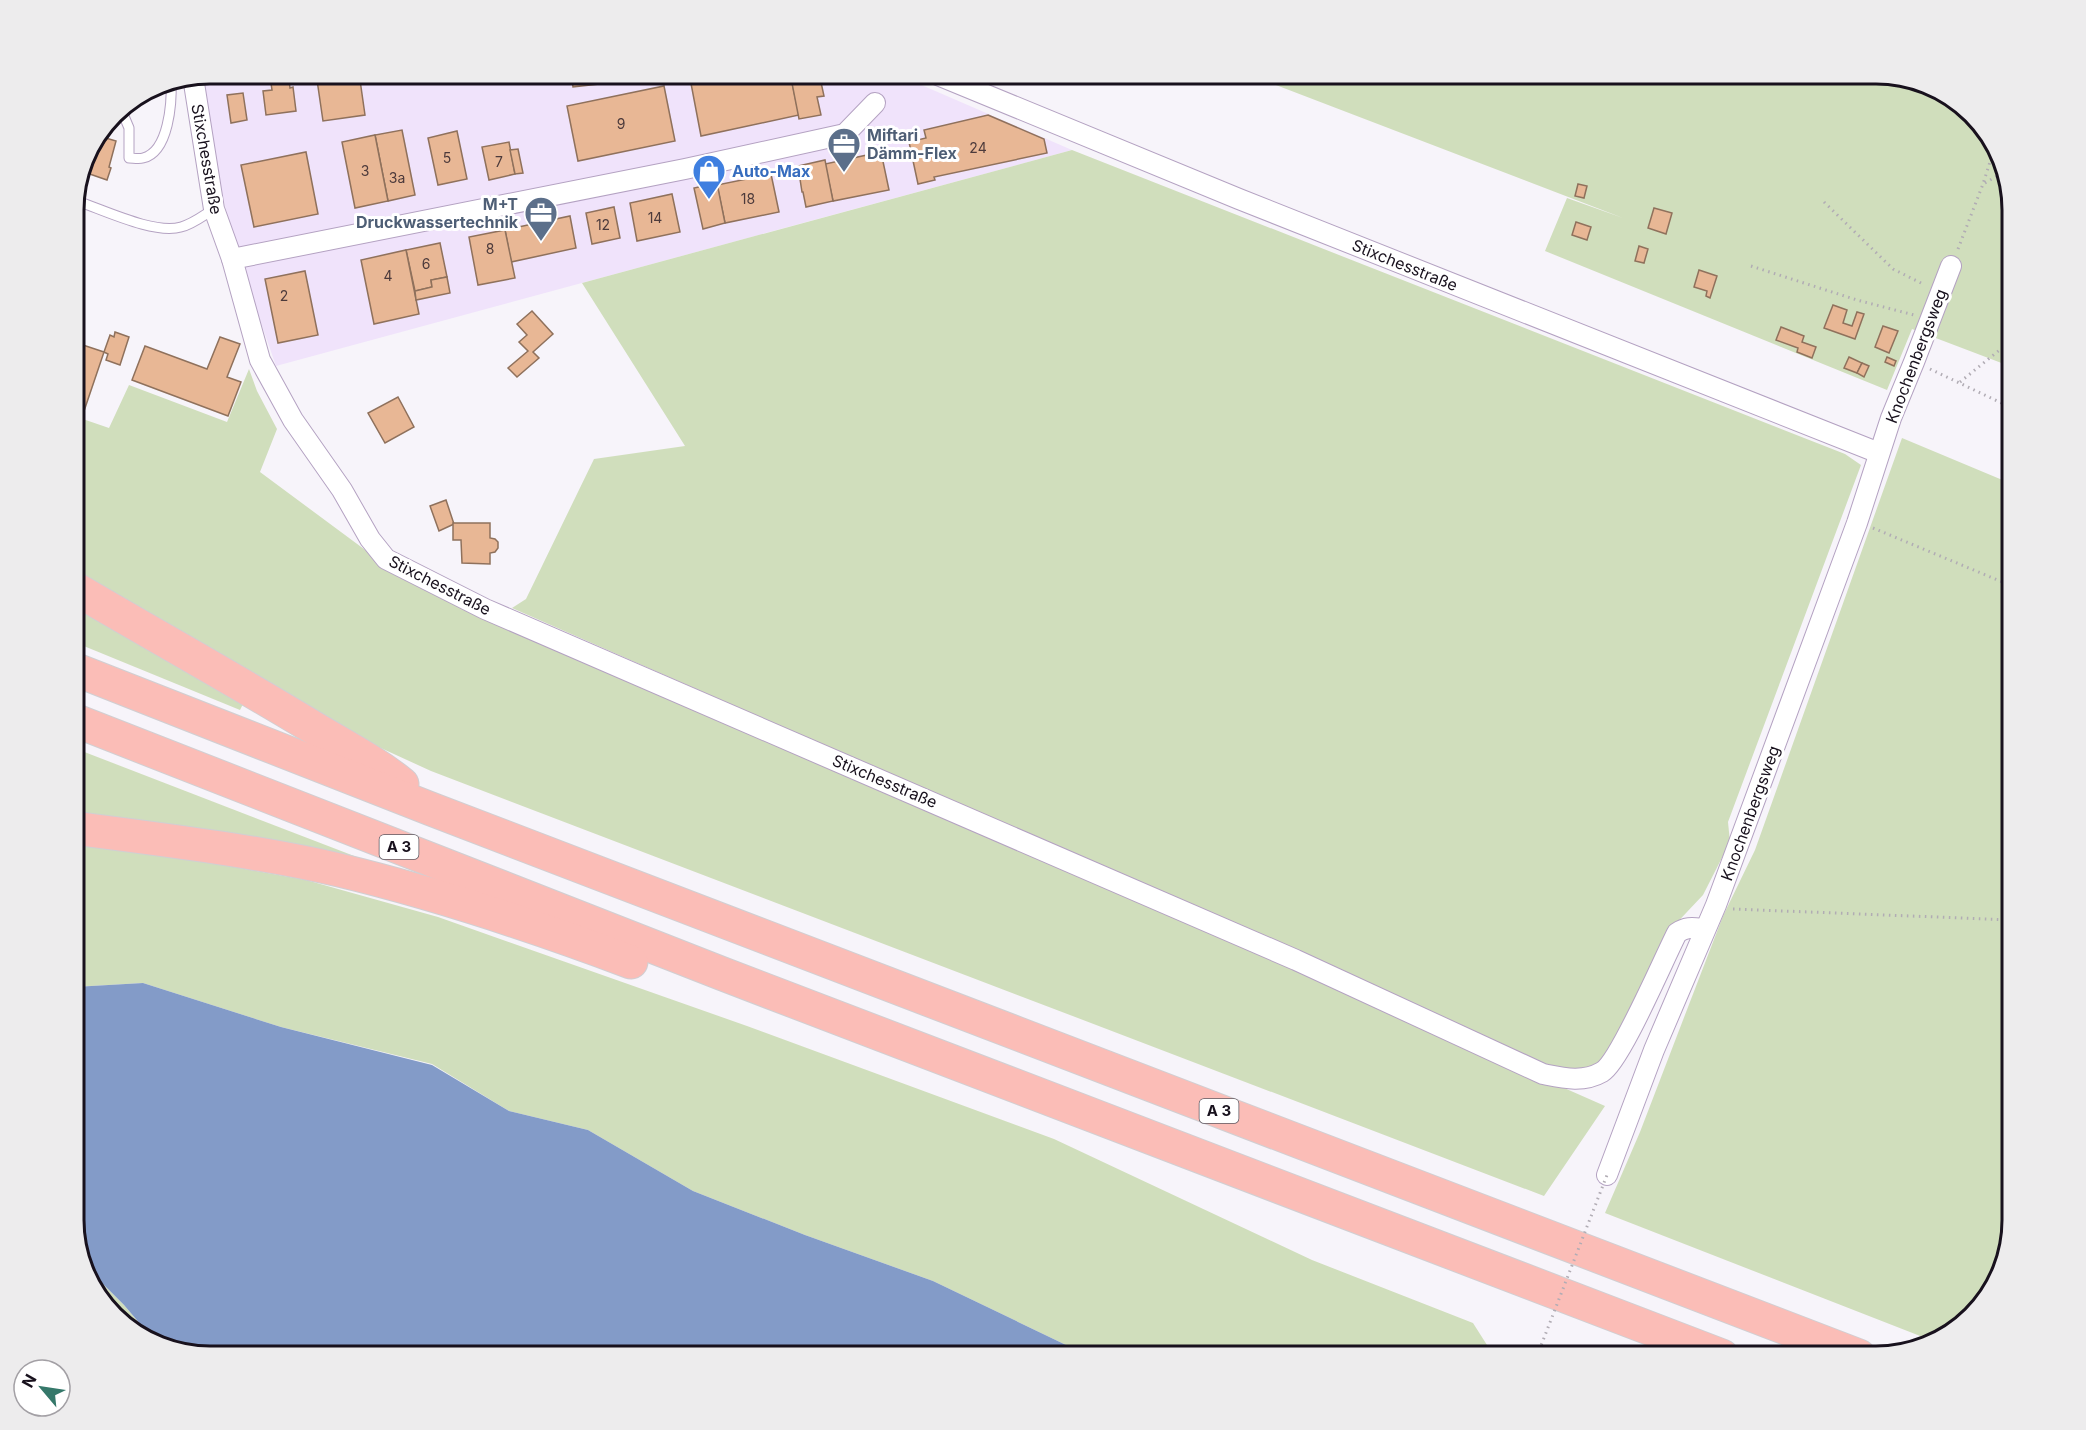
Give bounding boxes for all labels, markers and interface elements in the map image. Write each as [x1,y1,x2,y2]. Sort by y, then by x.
street label: Stixchesstraße [187,102,227,216]
house number: 9 [617,115,625,132]
place label: Miftari Dämm-Flex [867,125,957,163]
office icon: Miftari Dämm-Flex [826,126,862,173]
house number: 24 [969,139,987,156]
house number: 5 [443,149,451,166]
house number: 7 [495,153,503,170]
shop icon: Auto-Max [691,153,727,200]
place label: Auto-Max [732,161,810,181]
house number: 3 [361,162,369,179]
house number: 3a [389,169,405,186]
house number: 18 [741,190,755,207]
place label: M+T Druckwassertechnik [356,194,519,232]
office icon: M+T Druckwassertechnik [523,195,559,242]
house number: 14 [648,209,662,226]
house number: 12 [596,216,610,233]
street label: Stixchesstraße [1349,235,1461,295]
house number: 8 [486,240,494,257]
house number: 6 [422,255,430,272]
house number: 4 [383,267,393,284]
street label: Knochenbergsweg [1881,286,1951,426]
house number: 2 [280,287,288,304]
street label: Stixchesstraße [386,551,494,619]
street label: Knochenbergsweg [1716,743,1784,883]
street label: Stixchesstraße [830,750,940,812]
road number: A 3 [380,835,418,859]
road number: A 3 [1200,1099,1238,1123]
north arrow [12,1358,72,1418]
text: N [17,1371,41,1391]

